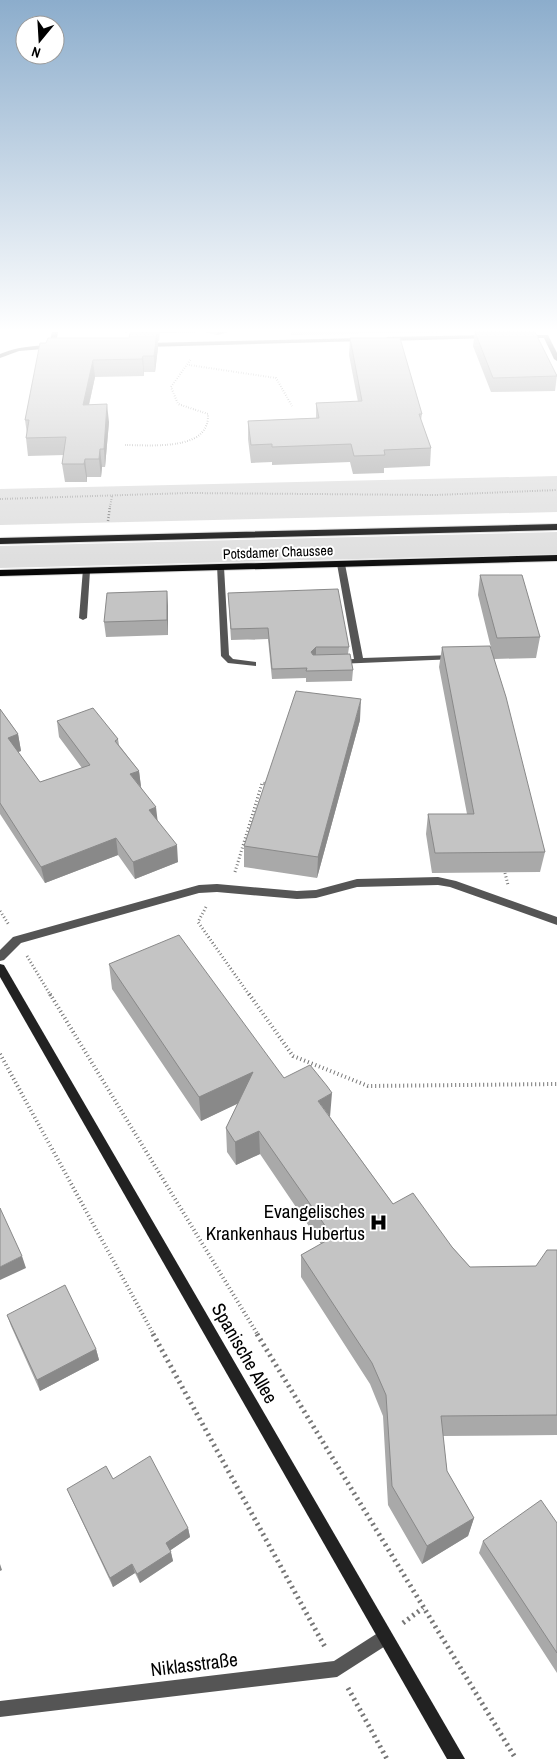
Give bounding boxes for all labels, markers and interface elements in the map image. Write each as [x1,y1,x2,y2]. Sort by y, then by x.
north arrow [15,15,65,65]
text: N [29,43,43,62]
street label: Potsdamer Chaussee [223,541,333,563]
place label: Evangelisches Krankenhaus Hubertus [206,1198,365,1246]
hospital icon: Evangelisches Krankenhaus Hubertus [369,1212,389,1232]
street label: Spanische Allee [206,1298,284,1408]
street label: Niklasstraße [149,1646,239,1682]

